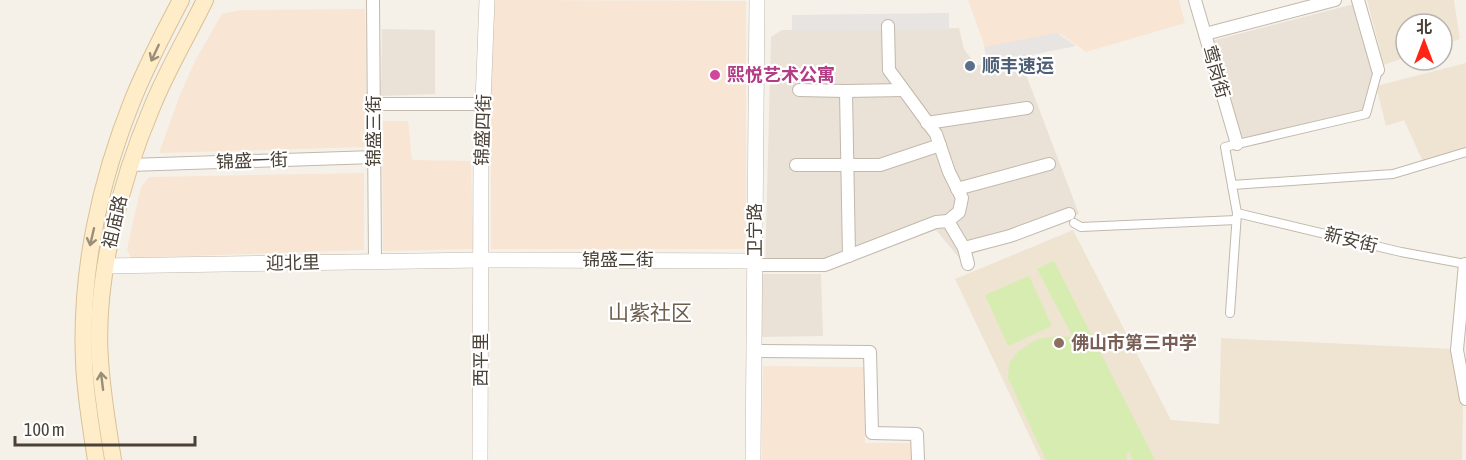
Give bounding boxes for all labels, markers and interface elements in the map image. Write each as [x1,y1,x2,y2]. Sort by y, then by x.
north arrow [1394,12,1454,72]
text: 北 [1416,18,1432,36]
one-way arrow [148,43,160,61]
street label: 莺岗街 [1199,43,1234,101]
place label: 顺丰速运 [982,55,1054,76]
marker: 顺丰速运 [963,59,977,73]
place label: 熙悦艺术公寓 [727,64,835,85]
marker: 熙悦艺术公寓 [708,68,722,82]
street label: 锦盛四街 [471,94,494,166]
street label: 锦盛三街 [363,95,384,167]
street label: 锦盛一街 [216,149,288,172]
street label: 祖庙路 [98,193,131,251]
street label: 卫宁路 [744,203,765,257]
street label: 新安街 [1322,223,1380,256]
one-way arrow [86,227,98,246]
street label: 锦盛二街 [582,249,654,270]
street label: 迎北里 [266,252,320,273]
district label: 山紫社区 [608,300,692,324]
place label: 佛山市第三中学 [1071,332,1197,353]
street label: 西平里 [470,333,491,387]
marker: 佛山市第三中学 [1052,336,1066,350]
one-way arrow [96,372,107,392]
scale bar [15,409,195,447]
text: 100 m [24,419,65,440]

